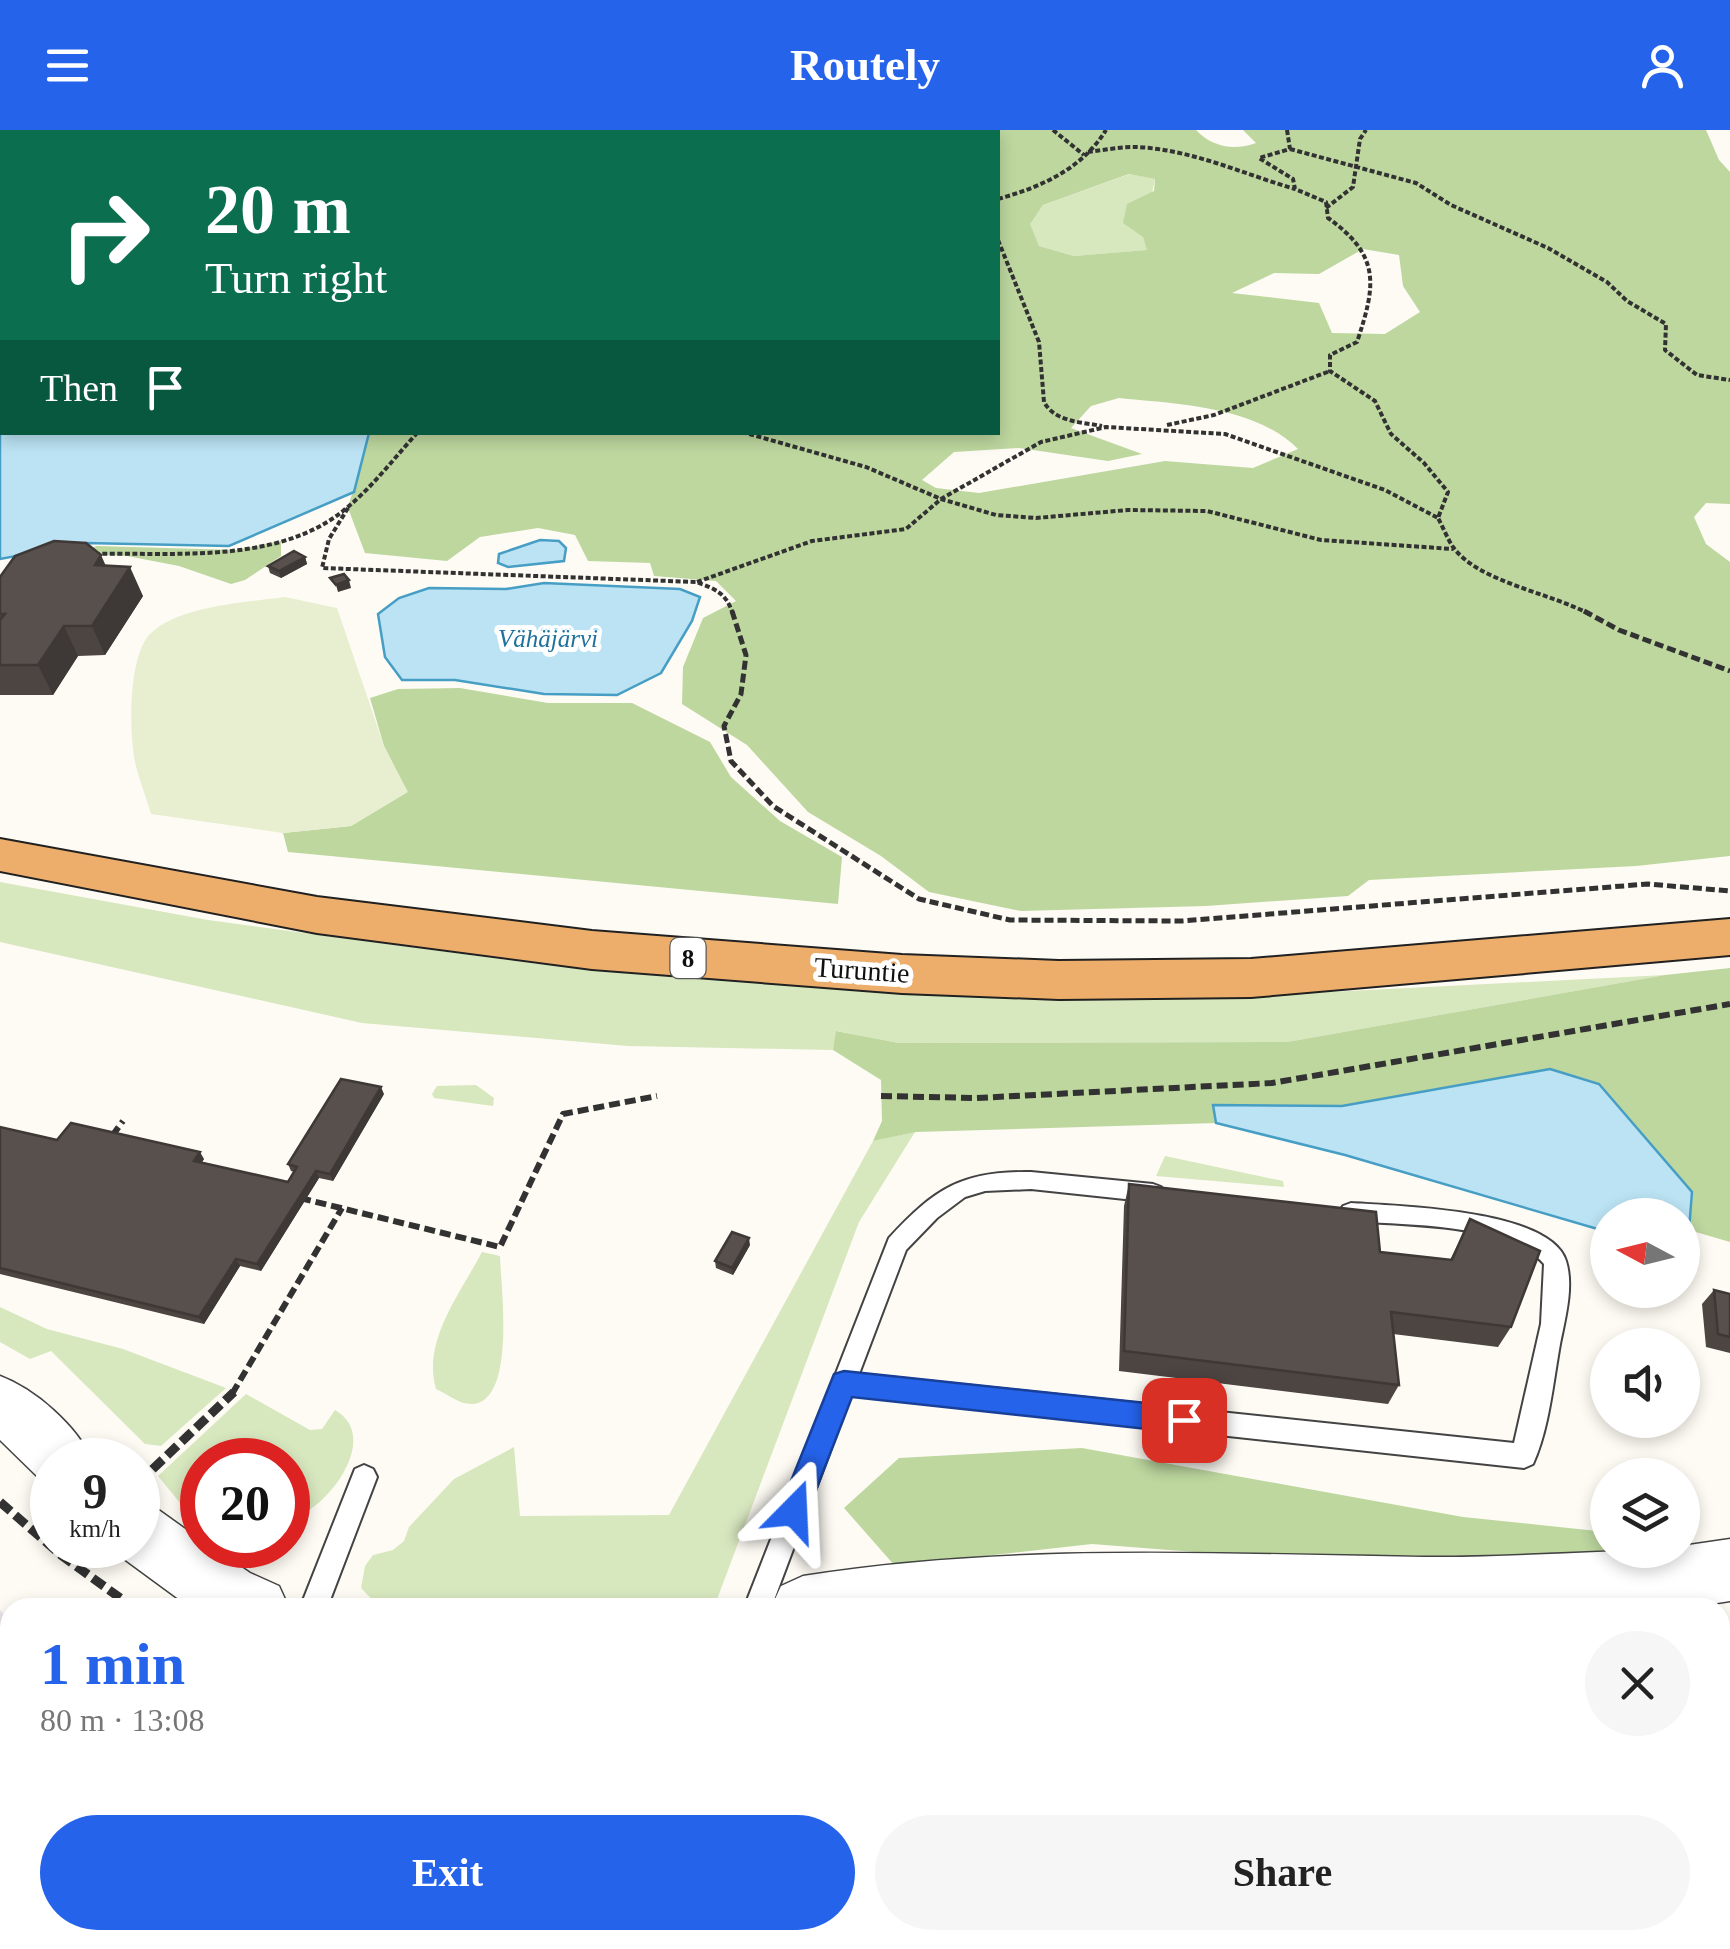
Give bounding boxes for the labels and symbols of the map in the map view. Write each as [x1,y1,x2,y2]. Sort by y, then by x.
water label: Vähäjärvi [498,625,598,652]
road number: 8 [670,938,706,978]
street label: Turuntie [813,951,911,989]
north arrow [1590,1198,1700,1308]
pin [1142,1378,1227,1463]
speed limit sign: 20 [180,1438,310,1568]
position arrow [742,1459,846,1563]

